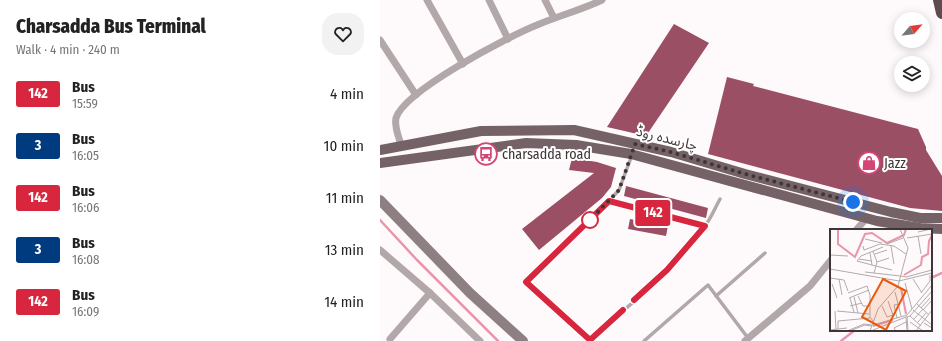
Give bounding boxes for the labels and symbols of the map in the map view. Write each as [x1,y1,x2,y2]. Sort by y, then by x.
north arrow [894,12,930,48]
street label: چارسدہ روڈ [634,123,699,155]
bus stop icon: charsadda road [473,141,499,167]
place label: charsadda road [502,146,591,163]
shop icon: Jazz [856,150,882,176]
place label: Jazz [884,155,906,172]
your location [843,192,863,212]
line badge: 142 [630,200,676,226]
unlabelled marker [581,211,599,229]
inset map [830,229,932,331]

